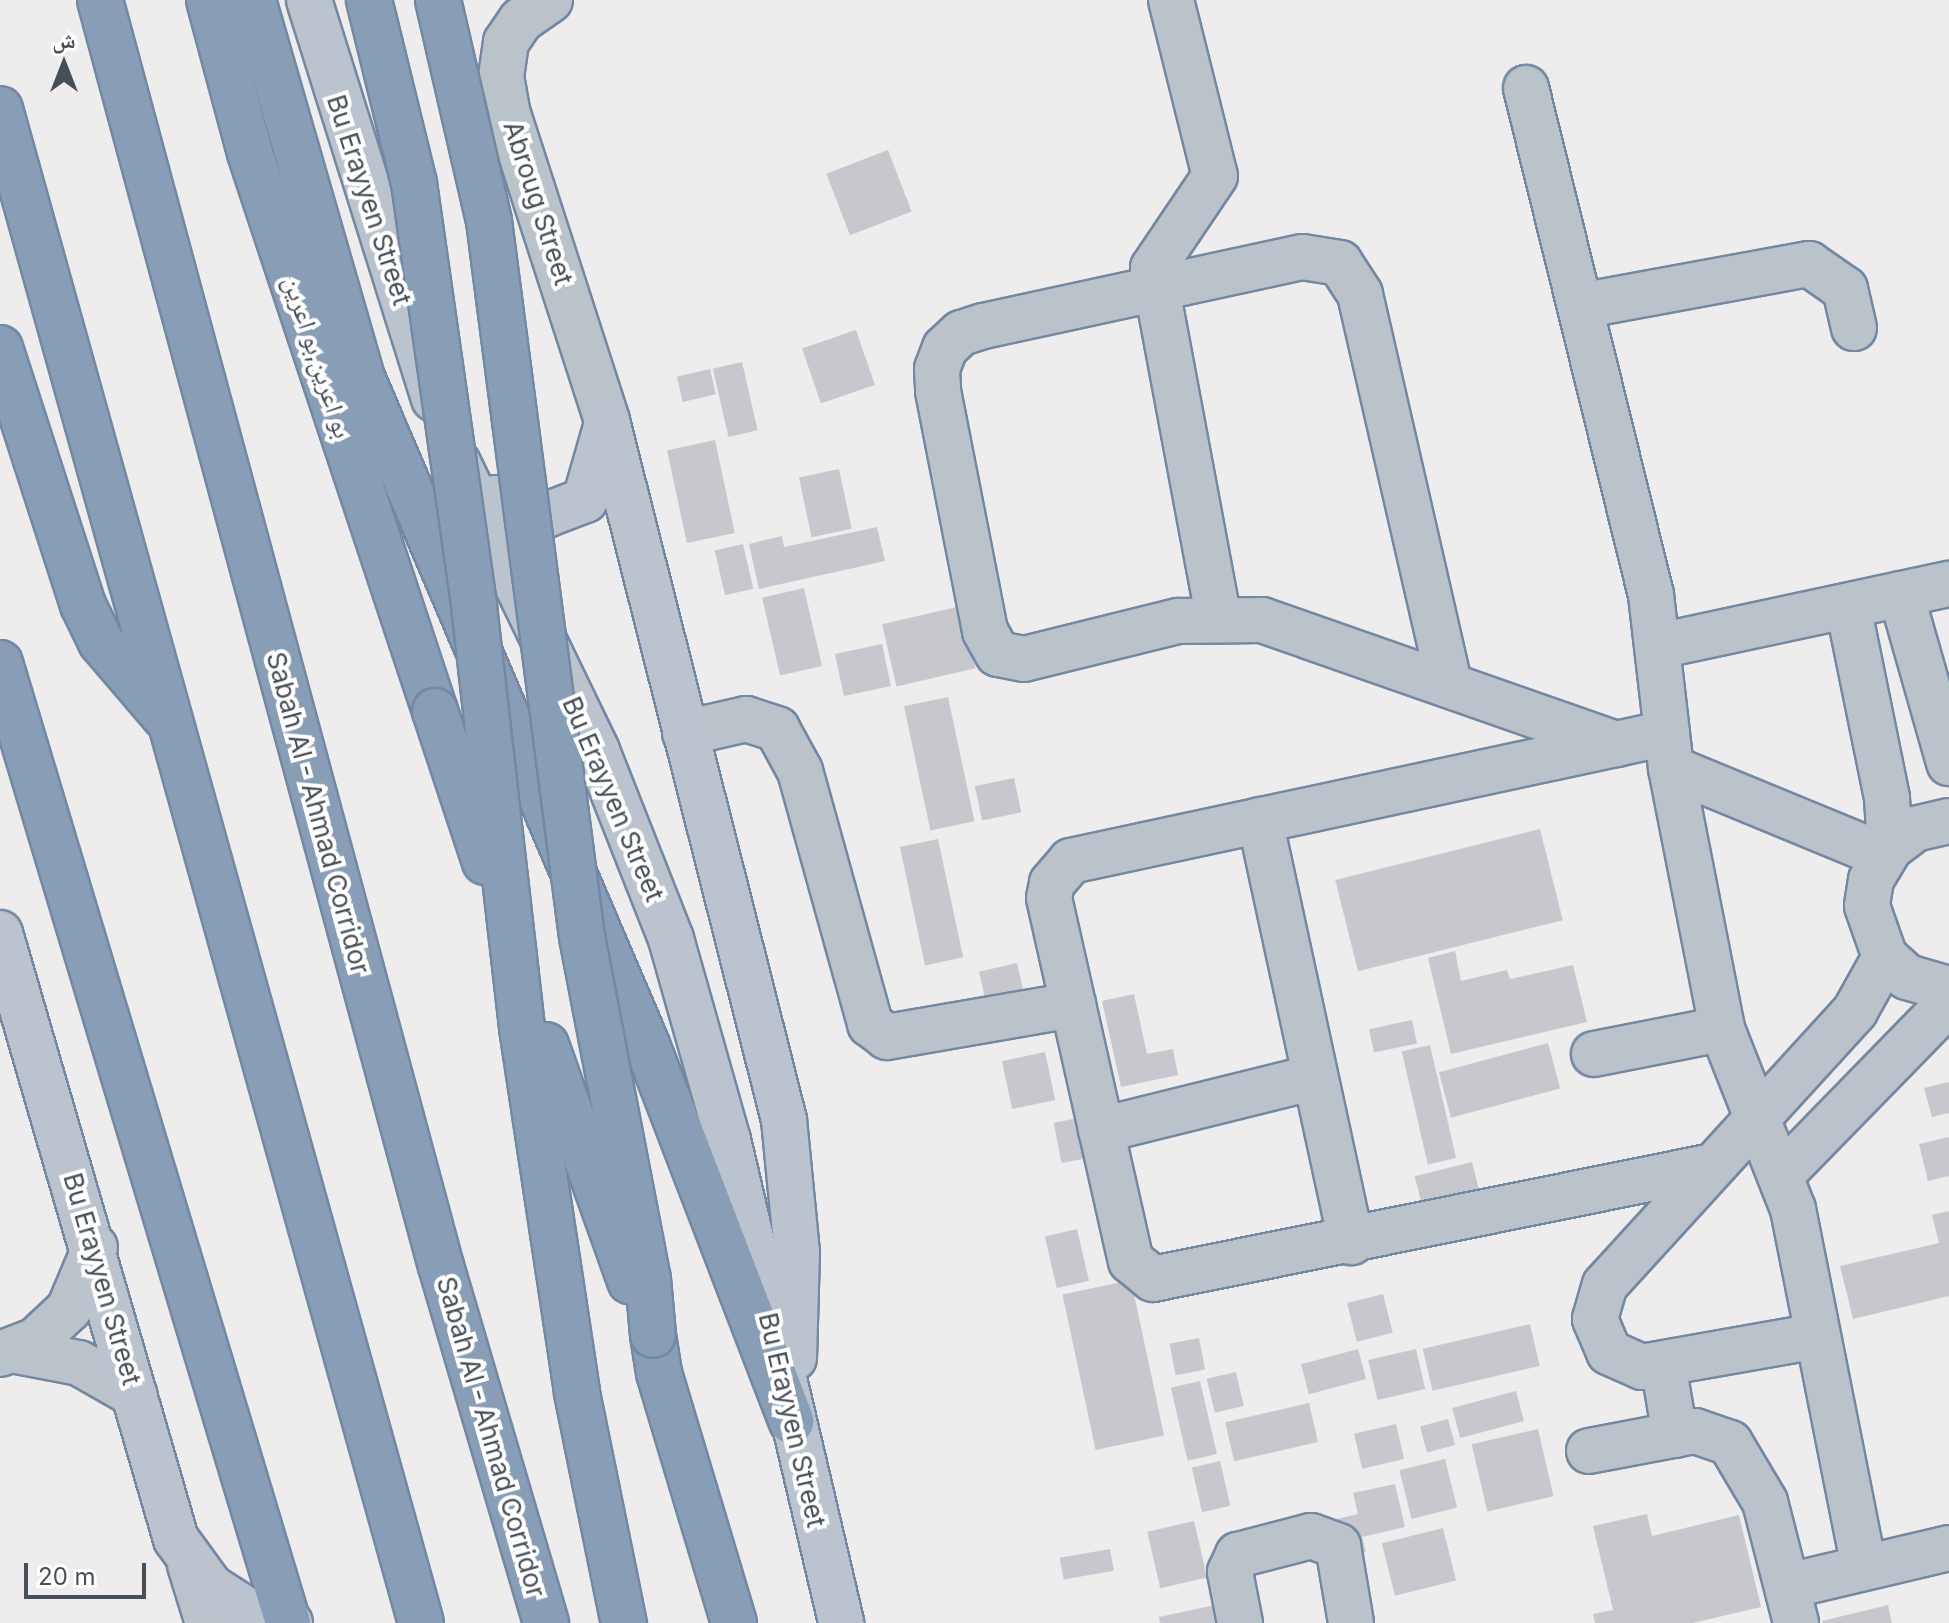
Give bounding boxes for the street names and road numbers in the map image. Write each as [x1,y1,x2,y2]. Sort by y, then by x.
street label: Bu Erayyen Street [320,91,418,309]
street label: Abroug Street [497,117,579,289]
street label: بو اعرين,بو اعرين [277,272,359,442]
street label: Sabah Al - Ahmad Corridor [260,649,376,977]
street label: Bu Erayyen Street [556,692,670,906]
street label: Bu Erayyen Street [57,1169,147,1389]
street label: Sabah Al - Ahmad Corridor [430,1273,552,1601]
street label: Bu Erayyen Street [752,1310,832,1530]

